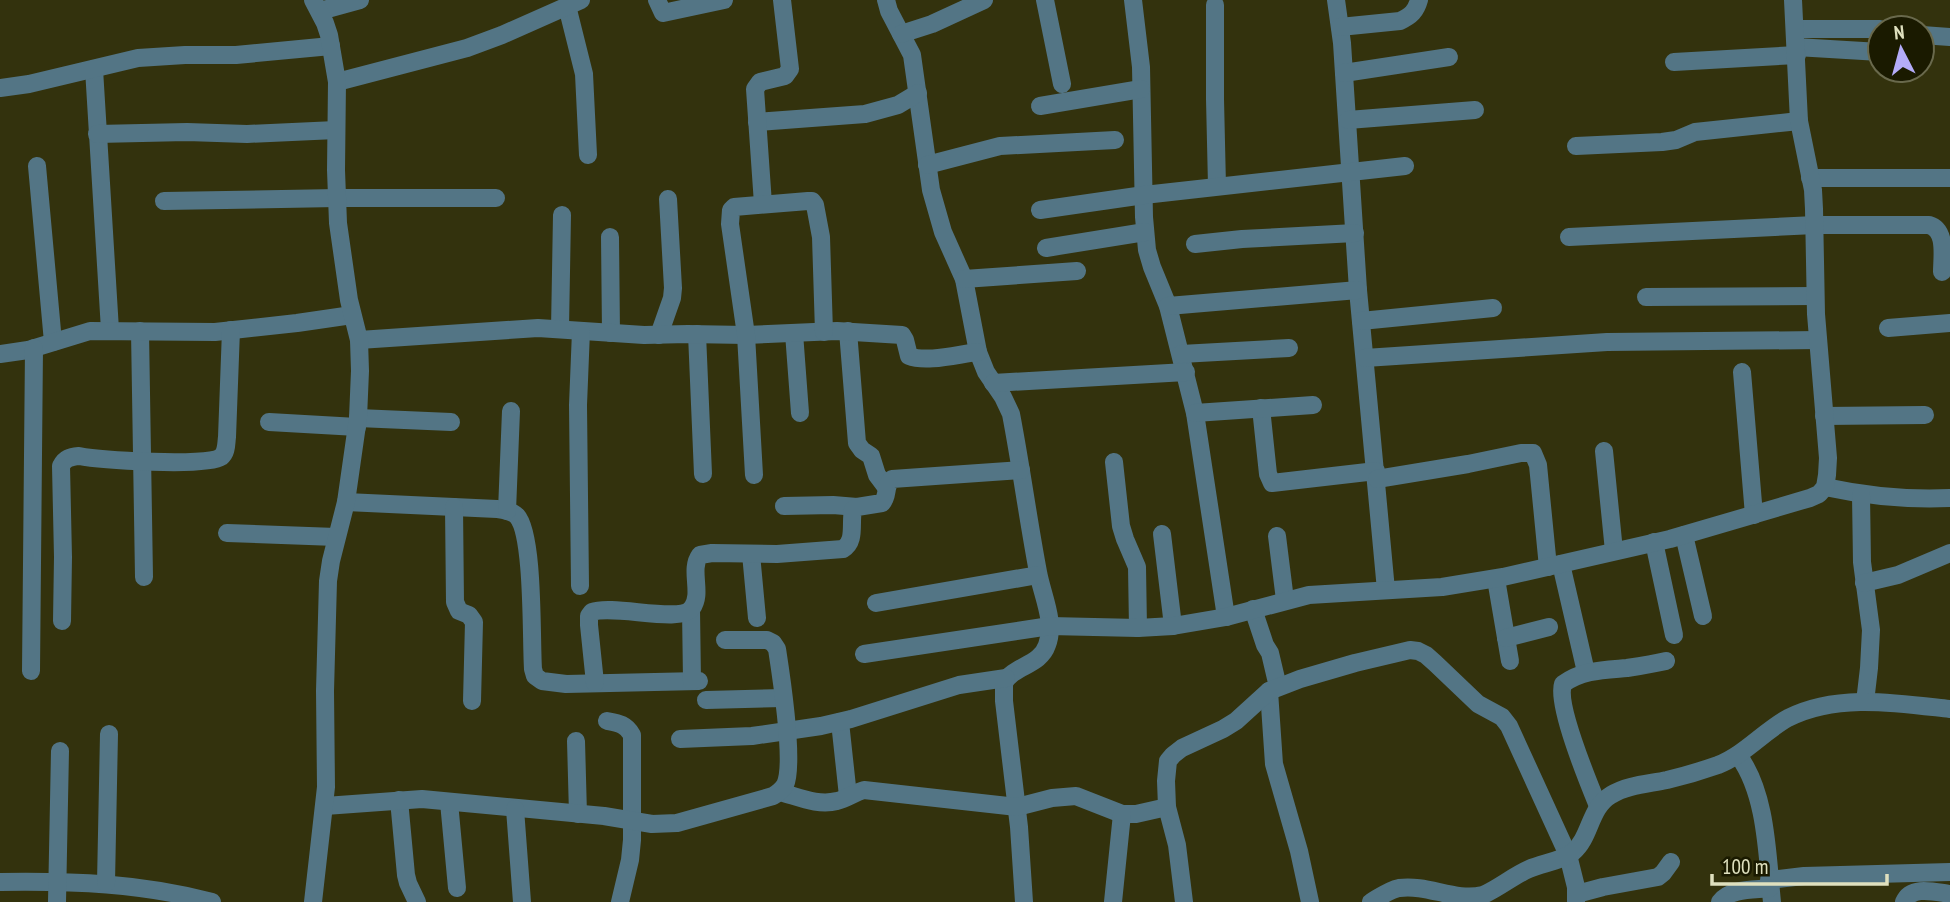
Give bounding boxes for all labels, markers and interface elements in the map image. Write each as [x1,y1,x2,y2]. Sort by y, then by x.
north arrow [1866,14,1936,84]
text: N [1893,20,1906,45]
scale bar [1712,842,1887,886]
text: 100 m [1722,853,1768,880]

